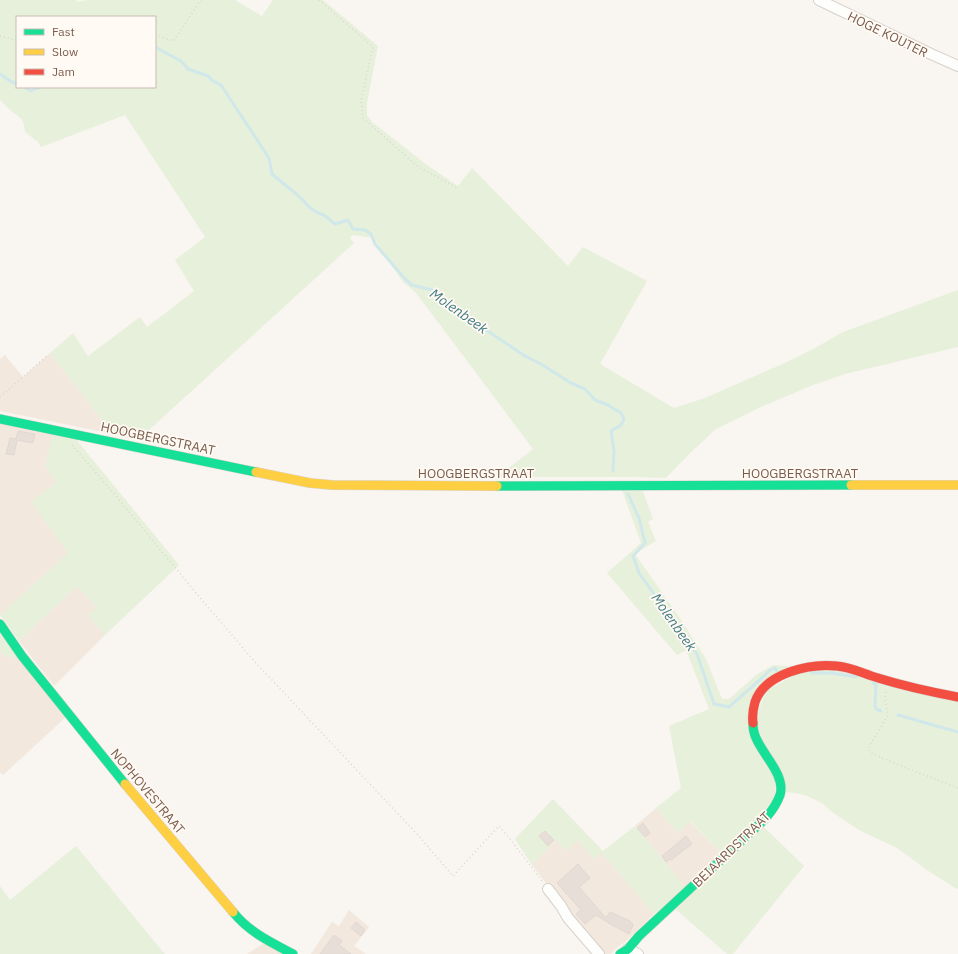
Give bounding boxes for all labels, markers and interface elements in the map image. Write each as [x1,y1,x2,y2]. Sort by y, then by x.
street label: HOGE KOUTER [845,8,931,61]
legend [16,16,156,88]
text: Fast [52,24,75,39]
text: Slow [52,44,78,59]
text: Jam [52,64,75,79]
water label: Molenbeek [426,284,492,338]
street label: HOOGBERGSTRAAT [99,418,217,459]
street label: HOOGBERGSTRAAT [418,465,535,482]
street label: HOOGBERGSTRAAT [742,465,859,482]
water label: Molenbeek [647,589,701,655]
street label: NOPHOVESTRAAT [107,745,189,838]
street label: BEIAARDSTRAAT [689,808,774,891]

